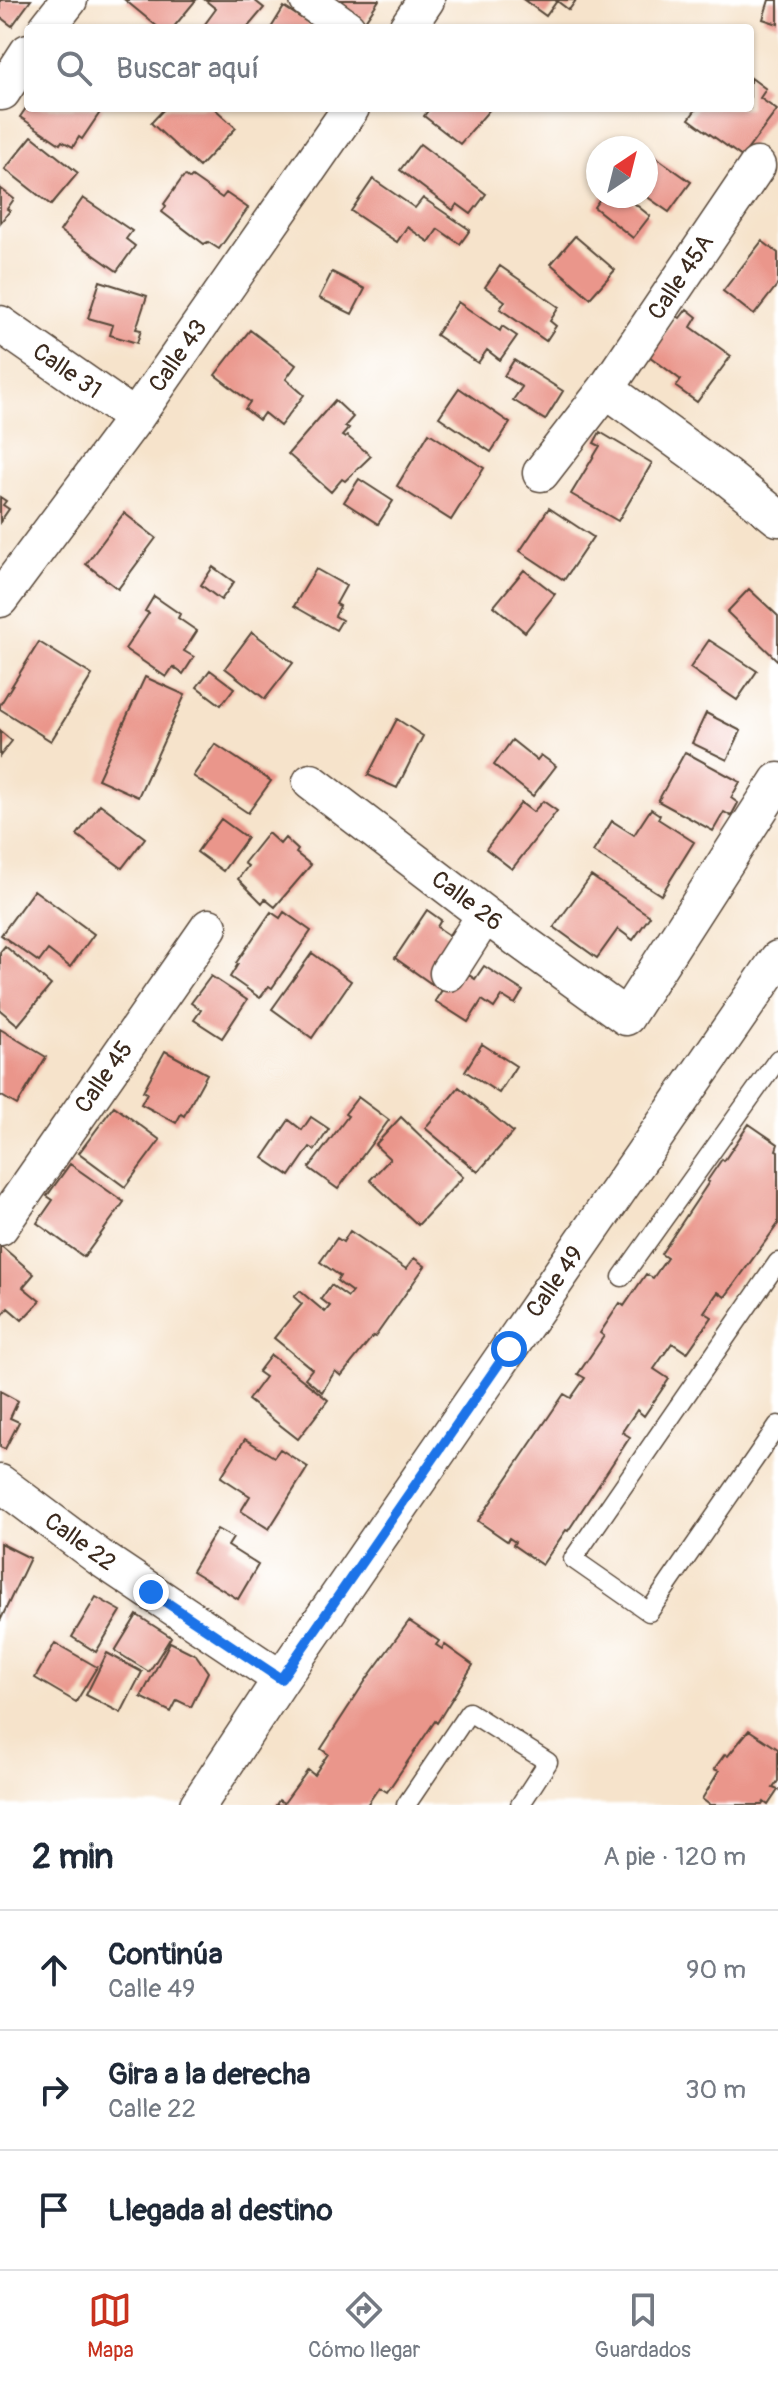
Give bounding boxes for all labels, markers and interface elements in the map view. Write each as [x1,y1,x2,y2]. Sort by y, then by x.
search box [24,24,754,112]
icon: search [52,46,96,90]
text: Buscar aquí [116,50,259,87]
north arrow [586,136,658,208]
street label: Calle 45A [642,229,720,325]
street label: Calle 43 [143,314,213,398]
street label: Calle 31 [27,337,107,405]
street label: Calle 26 [426,865,508,937]
street label: Calle 45 [69,1035,139,1119]
street label: Calle 49 [520,1241,590,1323]
route start [491,1331,527,1367]
street label: Calle 22 [39,1506,121,1578]
route end [133,1574,169,1610]
text: 2 min [32,1836,114,1879]
text: A pie · 120 m [603,1841,746,1873]
text: Continúa [108,1936,223,1973]
icon: ahead [32,1948,76,1992]
text: 90 m [686,1954,746,1986]
text: Calle 49 [108,1973,195,2005]
text: Gira a la derecha [108,2056,310,2093]
icon: right [32,2068,76,2112]
text: 30 m [685,2074,746,2106]
text: Calle 22 [108,2093,196,2125]
icon: arrive [32,2188,76,2232]
text: Llegada al destino [108,2192,333,2229]
tab: Mapa [87,2288,134,2364]
tab: Cómo llegar [308,2288,420,2364]
tab: Guardados [595,2288,691,2364]

